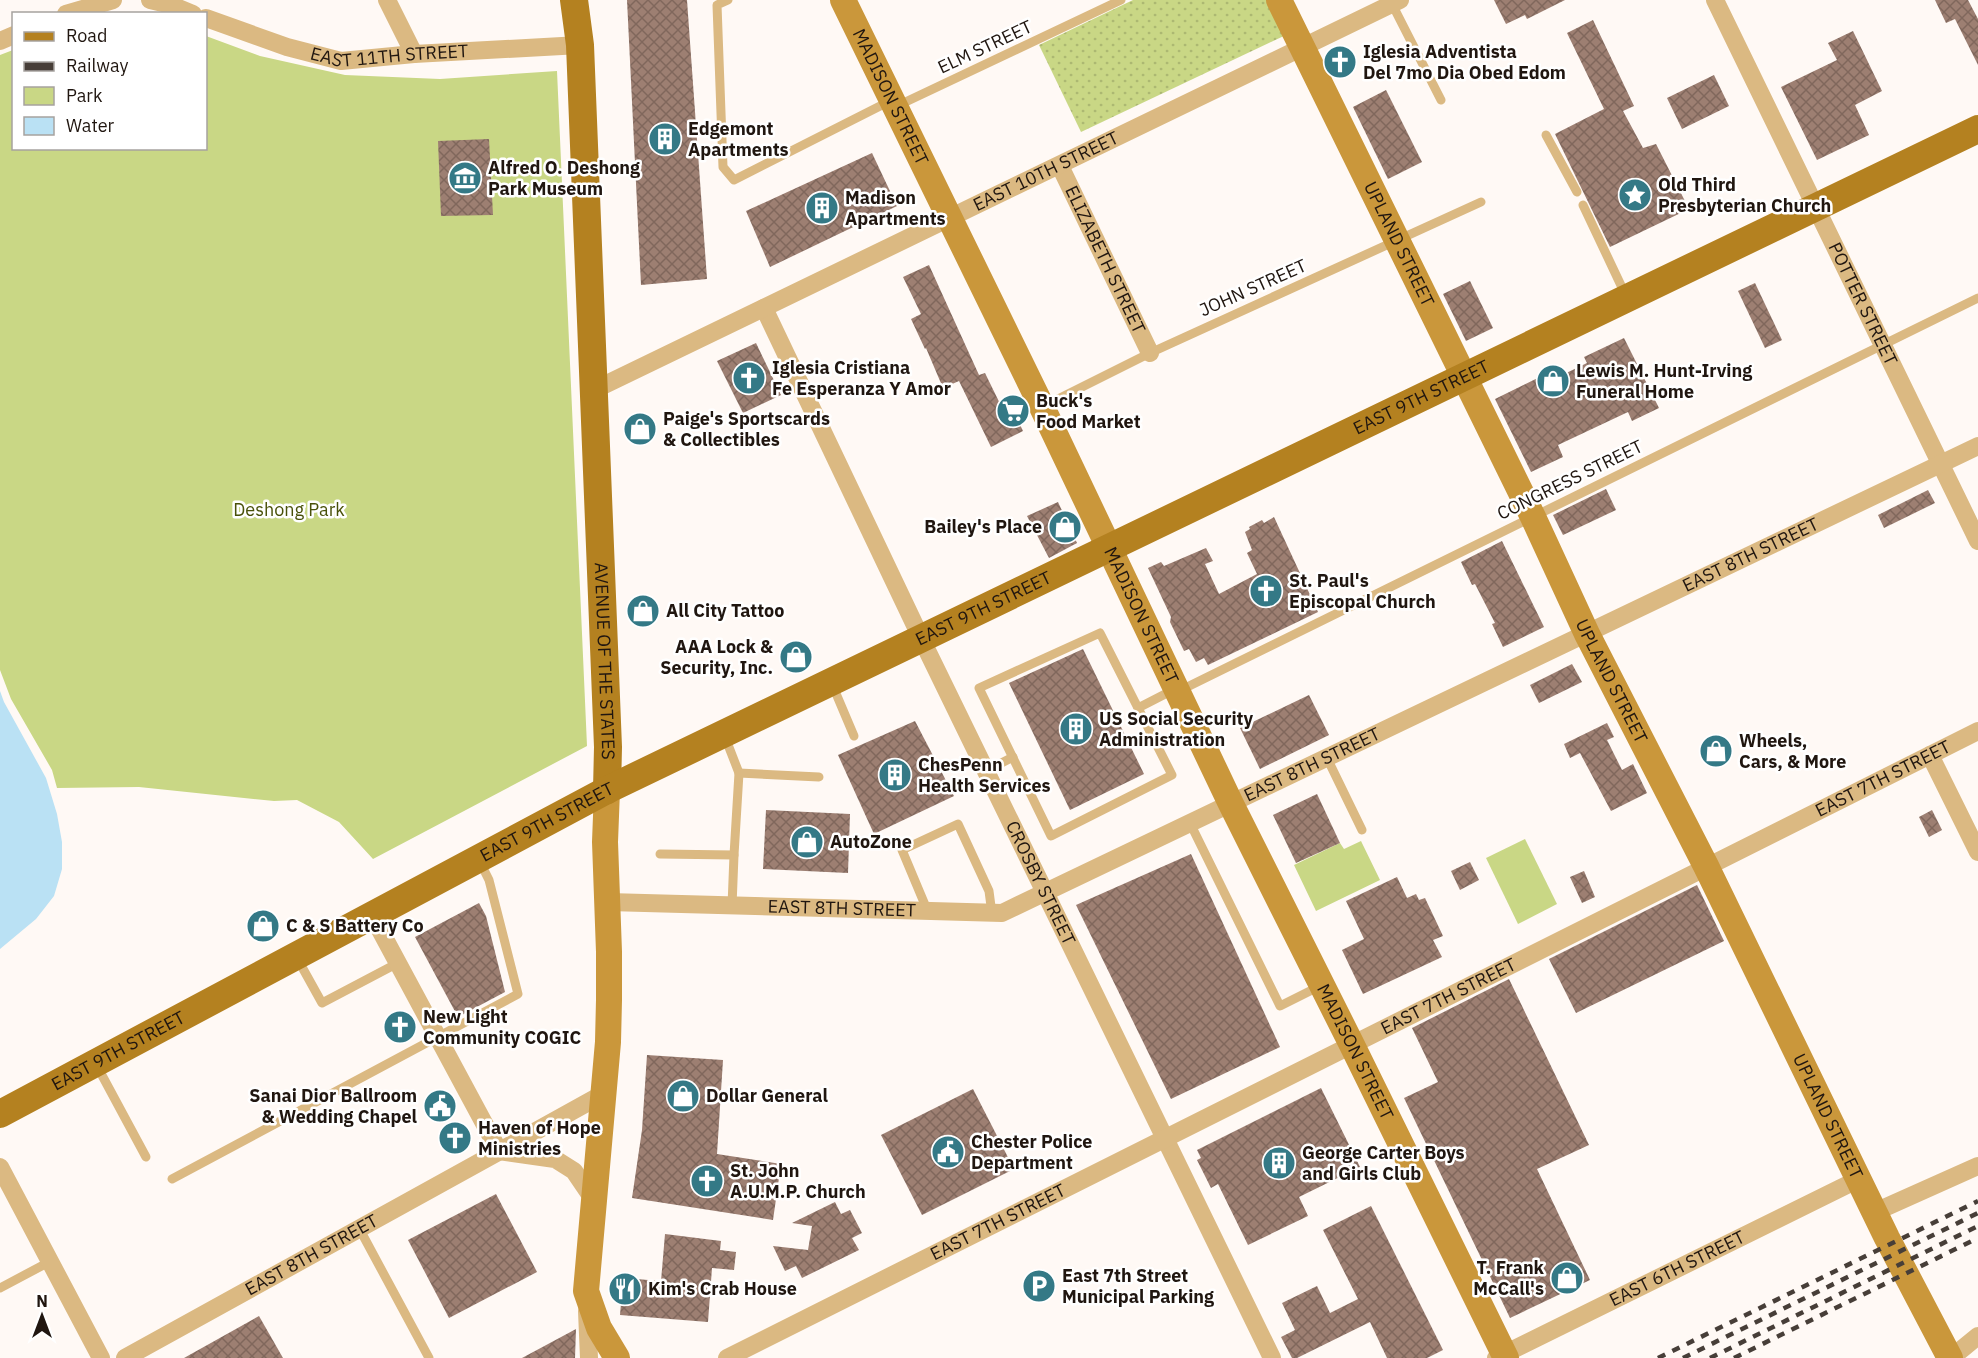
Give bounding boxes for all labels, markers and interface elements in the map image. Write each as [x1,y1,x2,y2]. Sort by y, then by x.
legend [12,12,207,150]
street label: ELM STREET [934,15,1036,78]
text: Road [66,24,107,47]
street label: MADISON STREET [848,25,934,169]
street label: EAST 11TH STREET [308,39,469,72]
place label: Iglesia Adventista Del 7mo Dia Obed Edom [1363,40,1566,84]
church icon: Iglesia Adventista Del 7mo Dia Obed Edom [1322,44,1358,80]
text: Railway [66,54,128,77]
text: Park [66,84,103,107]
text: Water [66,114,115,137]
place label: Edgemont Apartments [688,117,789,161]
building icon: Edgemont Apartments [647,121,683,157]
street label: EAST 10TH STREET [969,126,1122,216]
place label: Alfred O. Deshong Park Museum [488,156,640,200]
museum icon: Alfred O. Deshong Park Museum [447,160,483,196]
place label: Old Third Presbyterian Church [1658,173,1831,217]
place icon: Old Third Presbyterian Church [1617,177,1653,213]
street label: UPLAND STREET [1359,178,1440,310]
street label: ELIZABETH STREET [1060,182,1151,337]
place label: Madison Apartments [845,186,946,230]
building icon: Madison Apartments [804,190,840,226]
street label: POTTER STREET [1824,238,1903,369]
street label: JOHN STREET [1196,254,1310,321]
street label: EAST 9TH STREET [1349,354,1493,440]
place label: Iglesia Cristiana Fe Esperanza Y Amor [772,356,951,400]
place label: Lewis M. Hunt-Irving Funeral Home [1576,359,1752,403]
church icon: Iglesia Cristiana Fe Esperanza Y Amor [731,360,767,396]
shop icon: Lewis M. Hunt-Irving Funeral Home [1535,363,1571,399]
place label: Buck's Food Market [1036,389,1141,433]
supermarket icon: Buck's Food Market [995,393,1031,429]
place label: Paige's Sportscards & Collectibles [663,407,830,451]
shop icon: Paige's Sportscards & Collectibles [622,411,658,447]
street label: CONGRESS STREET [1493,434,1646,525]
park label: Deshong Park [233,498,345,521]
shop icon: Bailey's Place [1047,509,1083,545]
street label: EAST 8TH STREET [1679,512,1822,597]
place label: Bailey's Place [924,515,1042,538]
street label: MADISON STREET [1099,543,1184,688]
street label: AVENUE OF THE STATES [590,562,620,760]
street label: EAST 9TH STREET [911,565,1055,651]
place label: St. Paul's Episcopal Church [1289,569,1436,613]
church icon: St. Paul's Episcopal Church [1248,573,1284,609]
shop icon: All City Tattoo [625,593,661,629]
place label: All City Tattoo [666,599,784,622]
street label: UPLAND STREET [1571,615,1653,747]
place label: AAA Lock & Security, Inc. [660,635,773,679]
shop icon: AAA Lock & Security, Inc. [778,639,814,675]
place label: US Social Security Administration [1099,707,1253,751]
building icon: US Social Security Administration [1058,711,1094,747]
street label: EAST 8TH STREET [1240,722,1384,807]
place label: Wheels, Cars, & More [1739,729,1846,773]
shop icon: Wheels, Cars, & More [1698,733,1734,769]
street label: EAST 7TH STREET [1811,735,1954,822]
place label: ChesPenn Health Services [918,753,1051,797]
building icon: ChesPenn Health Services [877,757,913,793]
street label: EAST 9TH STREET [476,777,617,867]
street label: CROSBY STREET [1001,817,1081,949]
shop icon: AutoZone [789,824,825,860]
place label: AutoZone [830,830,912,853]
street label: EAST 8TH STREET [767,894,916,922]
shop icon: C & S Battery Co [245,908,281,944]
place label: C & S Battery Co [286,914,424,937]
street label: EAST 7TH STREET [1377,952,1520,1039]
street label: MADISON STREET [1312,980,1399,1124]
street label: EAST 9TH STREET [47,1005,189,1096]
place label: New Light Community COGIC [423,1005,581,1049]
church icon: New Light Community COGIC [382,1009,418,1045]
street label: UPLAND STREET [1788,1050,1868,1182]
shop icon: Dollar General [665,1078,701,1114]
place label: Sanai Dior Ballroom & Wedding Chapel [249,1084,418,1128]
place label: Dollar General [706,1084,828,1107]
public building icon: Sanai Dior Ballroom & Wedding Chapel [422,1088,458,1124]
place label: Haven of Hope Ministries [478,1116,601,1160]
church icon: Haven of Hope Ministries [437,1120,473,1156]
place label: Chester Police Department [971,1130,1092,1174]
public building icon: Chester Police Department [930,1134,966,1170]
place label: George Carter Boys and Girls Club [1302,1141,1465,1185]
building icon: George Carter Boys and Girls Club [1261,1145,1297,1181]
place label: St. John A.U.M.P. Church [730,1159,866,1203]
church icon: St. John A.U.M.P. Church [689,1163,725,1199]
street label: EAST 7TH STREET [926,1178,1069,1265]
street label: EAST 8TH STREET [241,1209,382,1300]
street label: EAST 6TH STREET [1605,1225,1749,1311]
place label: T. Frank McCall's [1473,1256,1545,1300]
shop icon: T. Frank McCall's [1549,1260,1585,1296]
place label: East 7th Street Municipal Parking [1062,1264,1214,1308]
parking icon: East 7th Street Municipal Parking [1021,1268,1057,1304]
restaurant icon: Kim's Crab House [607,1271,643,1307]
place label: Kim's Crab House [648,1277,797,1300]
north arrow [12,1286,72,1346]
text: N [36,1291,48,1311]

